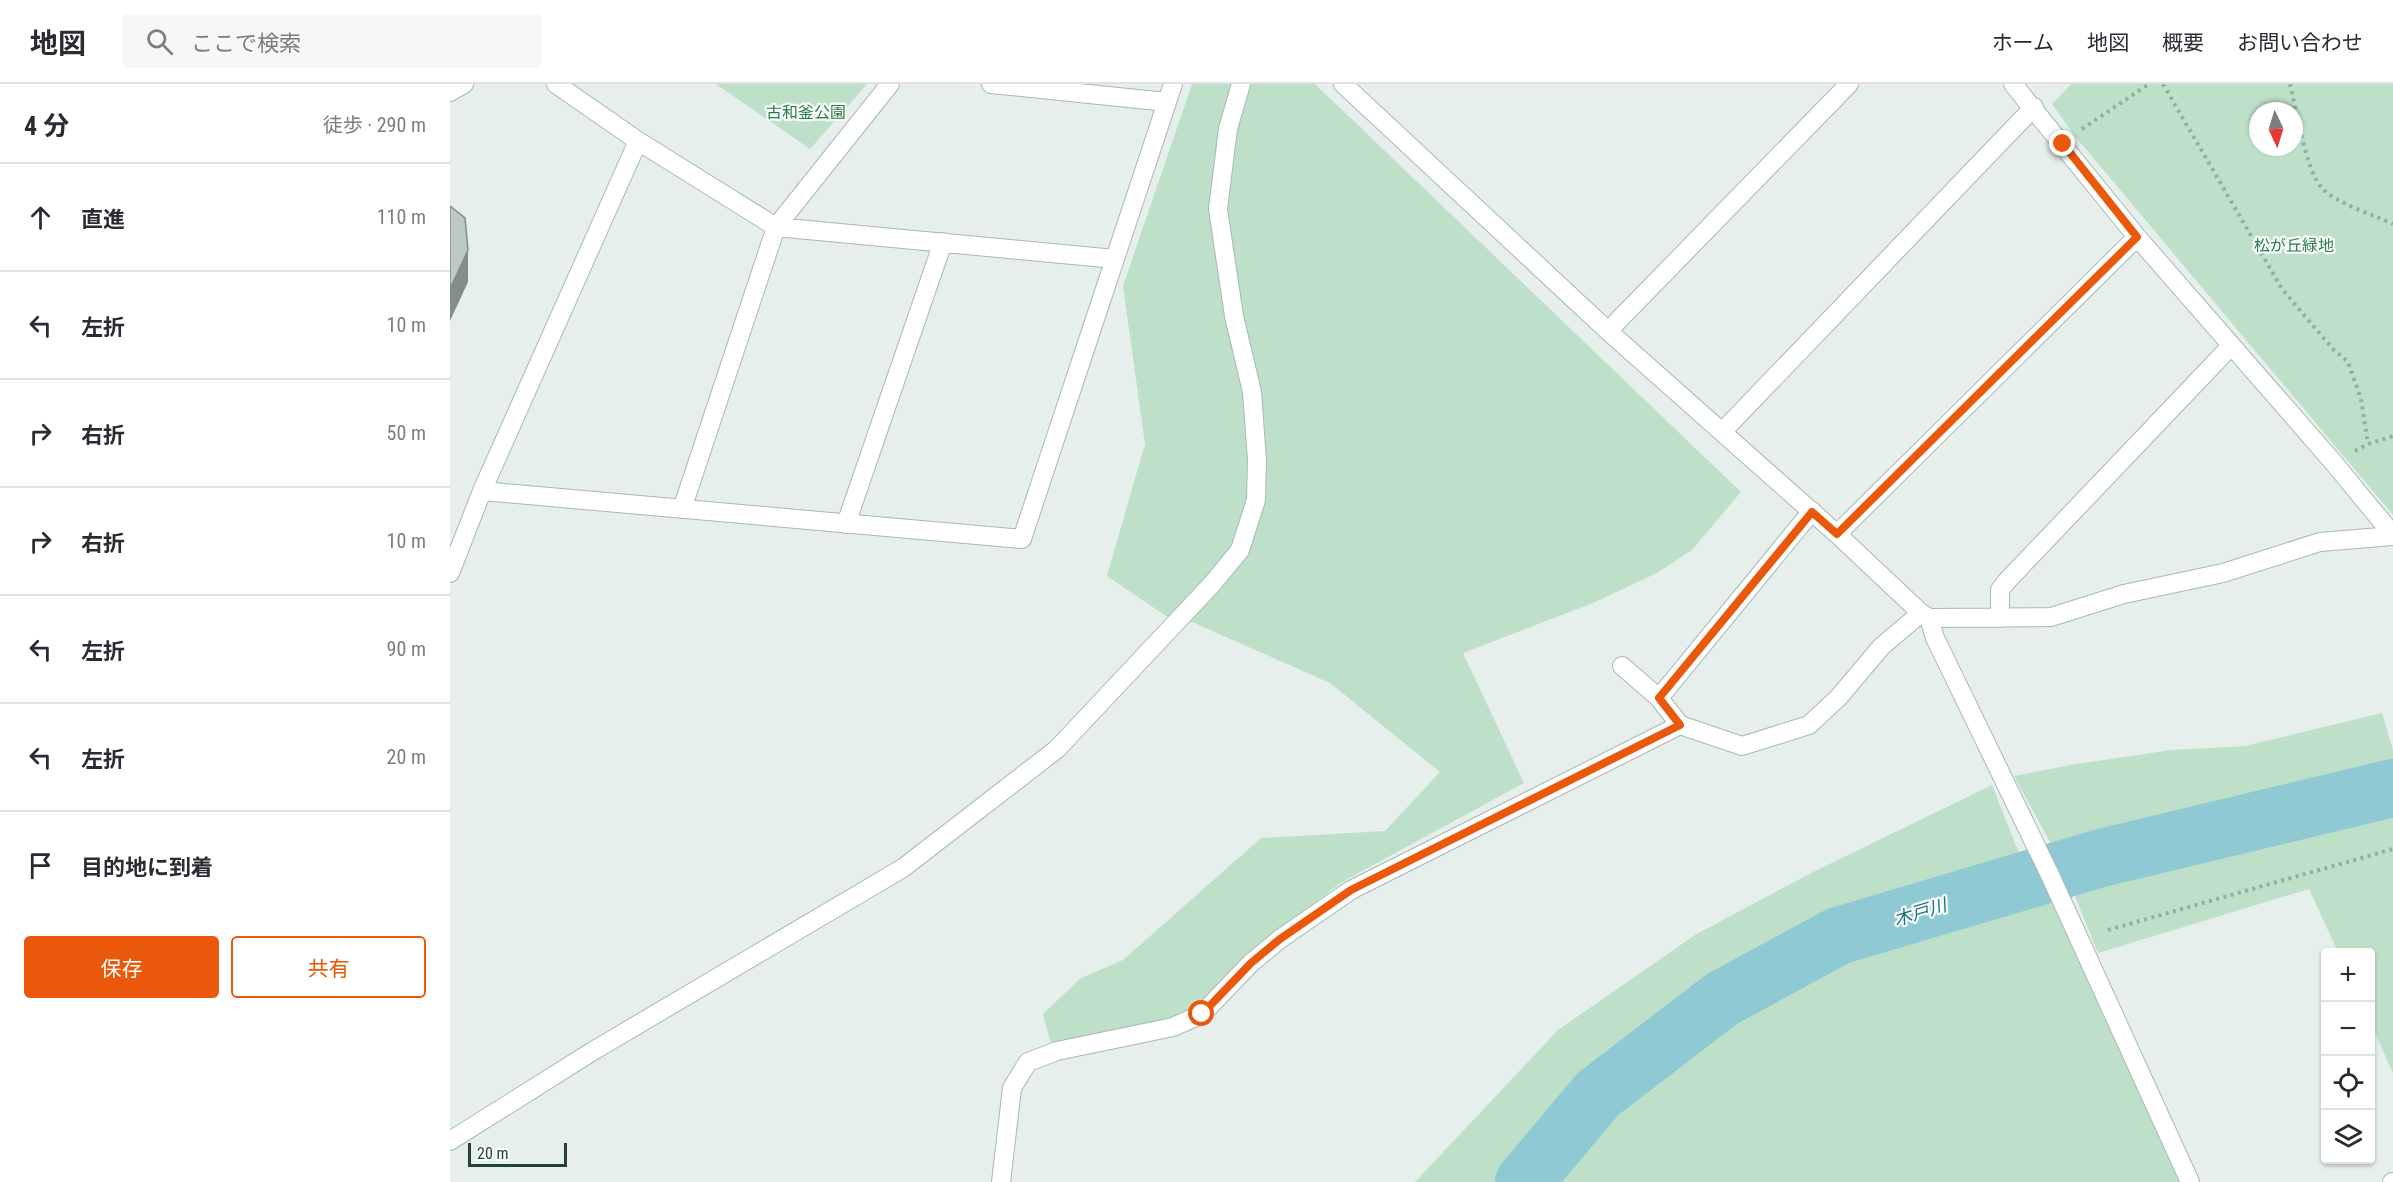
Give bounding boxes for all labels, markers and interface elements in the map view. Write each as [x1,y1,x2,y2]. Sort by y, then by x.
search box [122,14,542,68]
icon: search [143,25,176,58]
text: 地図 [30,27,86,60]
text: ここで検索 [191,31,301,56]
text: ホーム [1992,31,2054,55]
text: 地図 [2087,31,2129,55]
text: 概要 [2162,31,2204,55]
text: お問い合わせ [2237,31,2363,55]
north arrow [2249,102,2303,156]
park label: 古和釜公園 [766,103,846,122]
text: 4 分 [24,111,69,141]
text: 徒歩 · 290 m [323,113,426,137]
route end [2049,130,2075,156]
icon: ahead [24,201,57,234]
text: 110 m [377,205,426,229]
text: 直進 [81,207,125,232]
park label: 松が丘緑地 [2254,236,2334,255]
icon: left [24,309,57,342]
text: 10 m [387,313,426,337]
text: 左折 [81,315,125,340]
icon: right [24,417,57,450]
text: 50 m [387,421,426,445]
text: 右折 [81,423,125,448]
icon: right [24,525,57,558]
text: 10 m [387,529,426,553]
text: 右折 [81,531,125,556]
icon: left [24,633,57,666]
text: 90 m [387,637,426,661]
text: 左折 [81,639,125,664]
icon: left [24,741,57,774]
text: 20 m [387,745,426,769]
text: 左折 [81,747,125,772]
icon: arrive [24,849,57,882]
text: 目的地に到着 [81,855,213,880]
water label: 木戸川 [1891,893,1951,930]
button: 保存 [24,936,219,998]
button: 共有 [231,936,426,998]
map controls [2321,948,2375,1164]
button: + [2321,948,2375,1002]
route start [1188,1000,1214,1026]
button: − [2321,1002,2375,1056]
button: locate [2321,1056,2375,1110]
button: layers [2321,1110,2375,1164]
scale bar [468,1140,567,1168]
text: 20 m [477,1144,509,1163]

